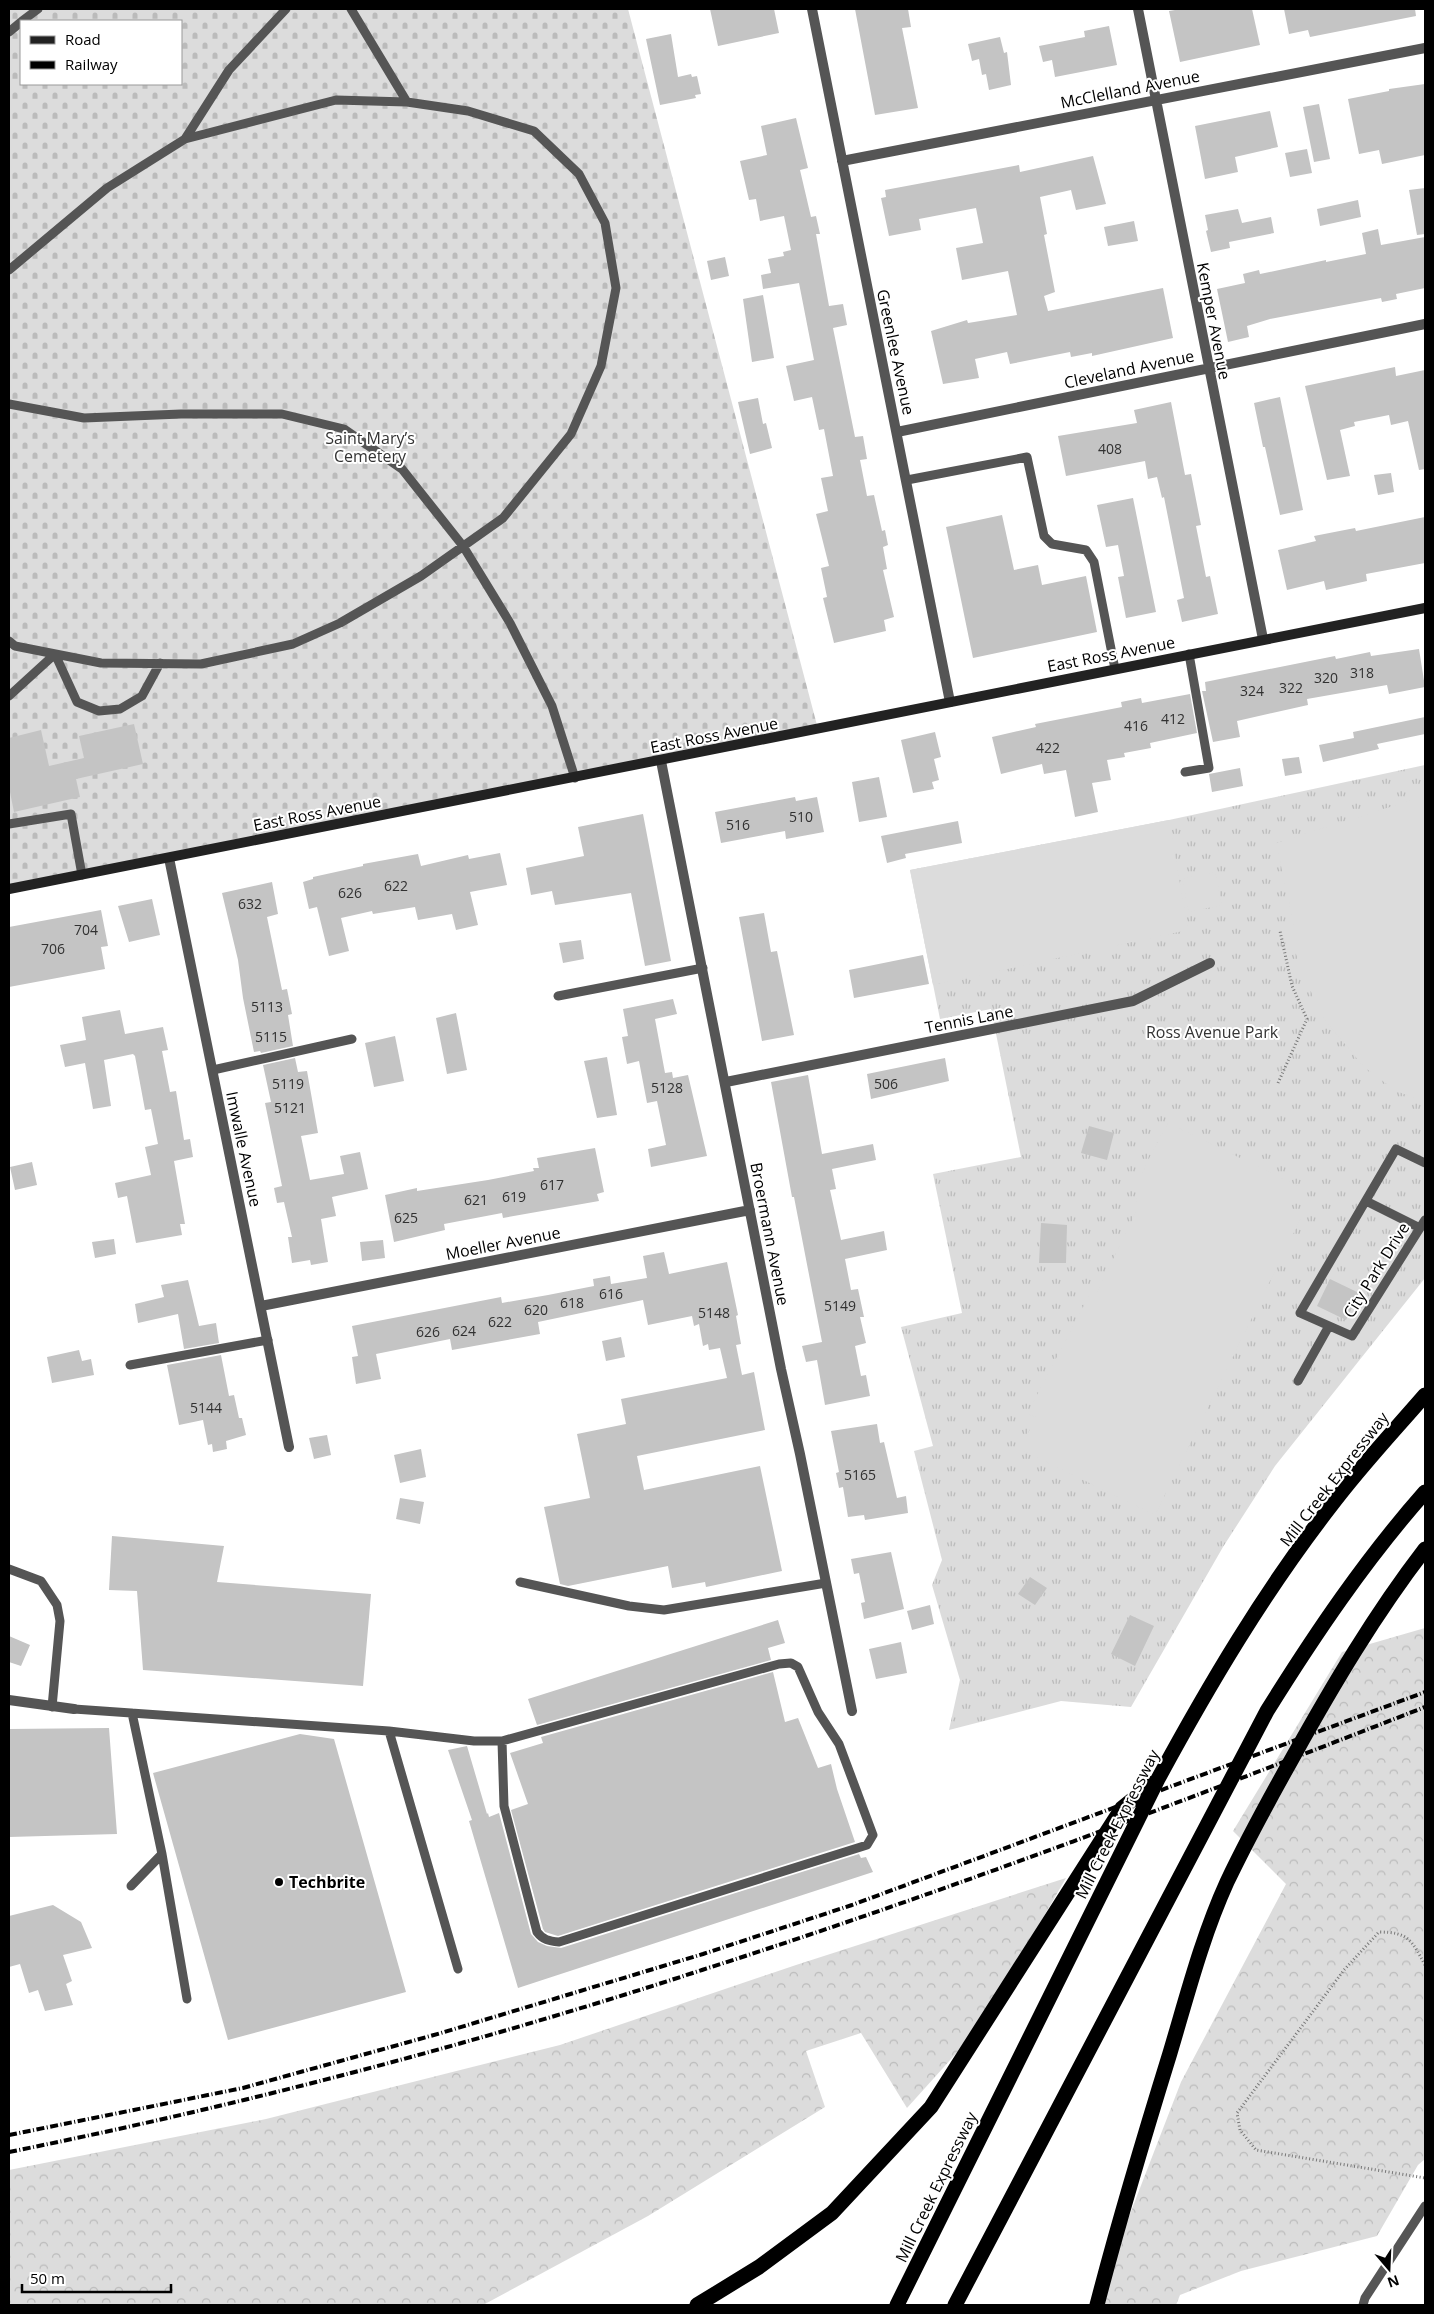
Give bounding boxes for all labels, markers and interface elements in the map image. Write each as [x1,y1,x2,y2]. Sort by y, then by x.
legend [20,20,182,85]
text: Road [65,29,101,49]
text: Railway [65,54,118,74]
street label: McClelland Avenue [1058,65,1202,113]
street label: Kemper Avenue [1192,261,1236,381]
street label: Greenlee Avenue [872,287,920,417]
street label: Cleveland Avenue [1062,344,1196,394]
park label: Saint Mary’s Cemetery [325,427,415,467]
house number: 408 [1098,439,1122,458]
street label: East Ross Avenue [1045,631,1177,677]
house number: 318 [1350,663,1374,682]
house number: 320 [1314,668,1338,687]
house number: 322 [1279,678,1303,697]
house number: 324 [1240,681,1264,700]
house number: 412 [1161,709,1185,728]
street label: East Ross Avenue [648,712,780,758]
house number: 416 [1124,716,1148,735]
house number: 422 [1036,738,1060,757]
street label: East Ross Avenue [251,790,383,836]
house number: 510 [789,807,813,826]
house number: 516 [726,815,750,834]
house number: 622 [384,876,408,895]
house number: 626 [338,883,362,902]
house number: 632 [238,894,262,913]
house number: 704 [74,920,98,939]
house number: 706 [41,939,65,958]
house number: 5113 [251,997,283,1016]
street label: Tennis Lane [923,1000,1015,1038]
park label: Ross Avenue Park [1146,1021,1279,1043]
house number: 5115 [255,1027,287,1046]
house number: 5119 [272,1074,304,1093]
house number: 506 [874,1074,898,1093]
house number: 5128 [651,1078,683,1097]
street label: Imwalle Avenue [221,1089,267,1209]
house number: 5121 [274,1098,306,1117]
street label: Broermann Avenue [745,1161,795,1307]
house number: 617 [540,1175,564,1194]
house number: 619 [502,1187,526,1206]
house number: 621 [464,1190,488,1209]
house number: 625 [394,1208,418,1227]
street label: City Park Drive [1338,1218,1414,1322]
street label: Moeller Avenue [444,1221,562,1265]
house number: 616 [599,1284,623,1303]
house number: 618 [560,1293,584,1312]
house number: 5149 [824,1296,856,1315]
house number: 620 [524,1300,548,1319]
house number: 5148 [698,1303,730,1322]
house number: 622 [488,1312,512,1331]
house number: 624 [452,1321,476,1340]
house number: 626 [416,1322,440,1341]
house number: 5144 [190,1398,222,1417]
street label: Mill Creek Expressway [1275,1406,1394,1551]
house number: 5165 [844,1465,876,1484]
street label: Mill Creek Expressway [1070,1745,1165,1902]
place label: Techbrite [289,1871,365,1893]
marker: Techbrite [273,1876,285,1888]
street label: Mill Creek Expressway [890,2107,982,2266]
north arrow [1364,2244,1414,2294]
scale bar [22,2262,171,2294]
text: 50 m [30,2268,65,2288]
text: N [1385,2271,1402,2293]

